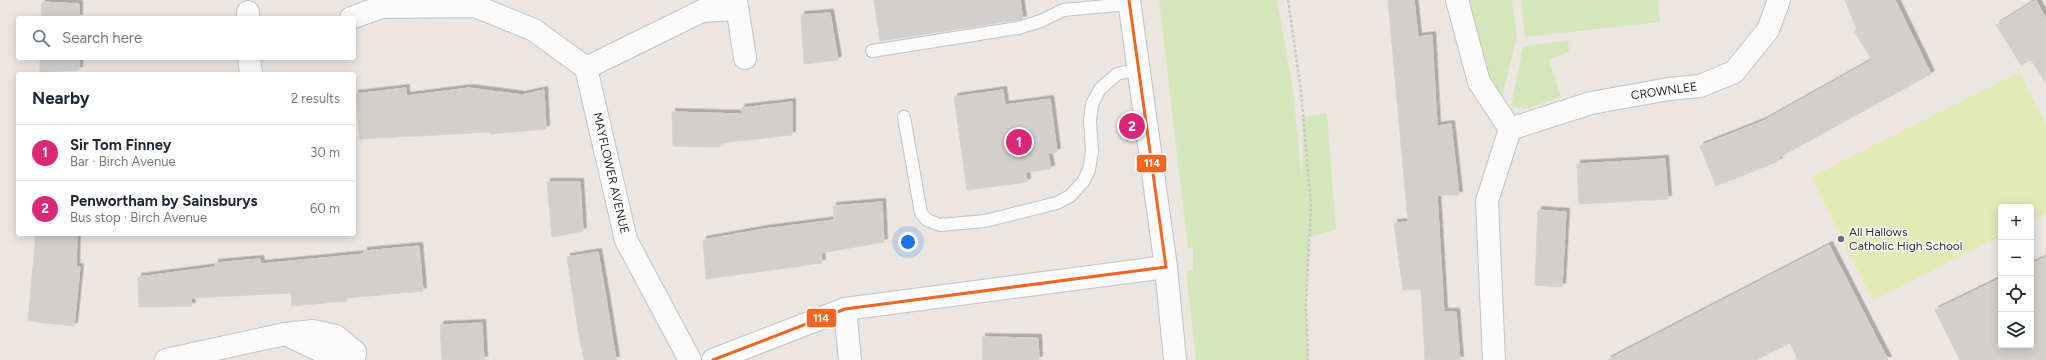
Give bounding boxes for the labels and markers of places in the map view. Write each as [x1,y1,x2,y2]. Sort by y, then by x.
pin: 2 [1119,111,1145,141]
pin: 1 [1006,127,1032,157]
place label: All Hallows Catholic High School [1849,225,1962,253]
marker: All Hallows Catholic High School [1836,234,1846,244]

